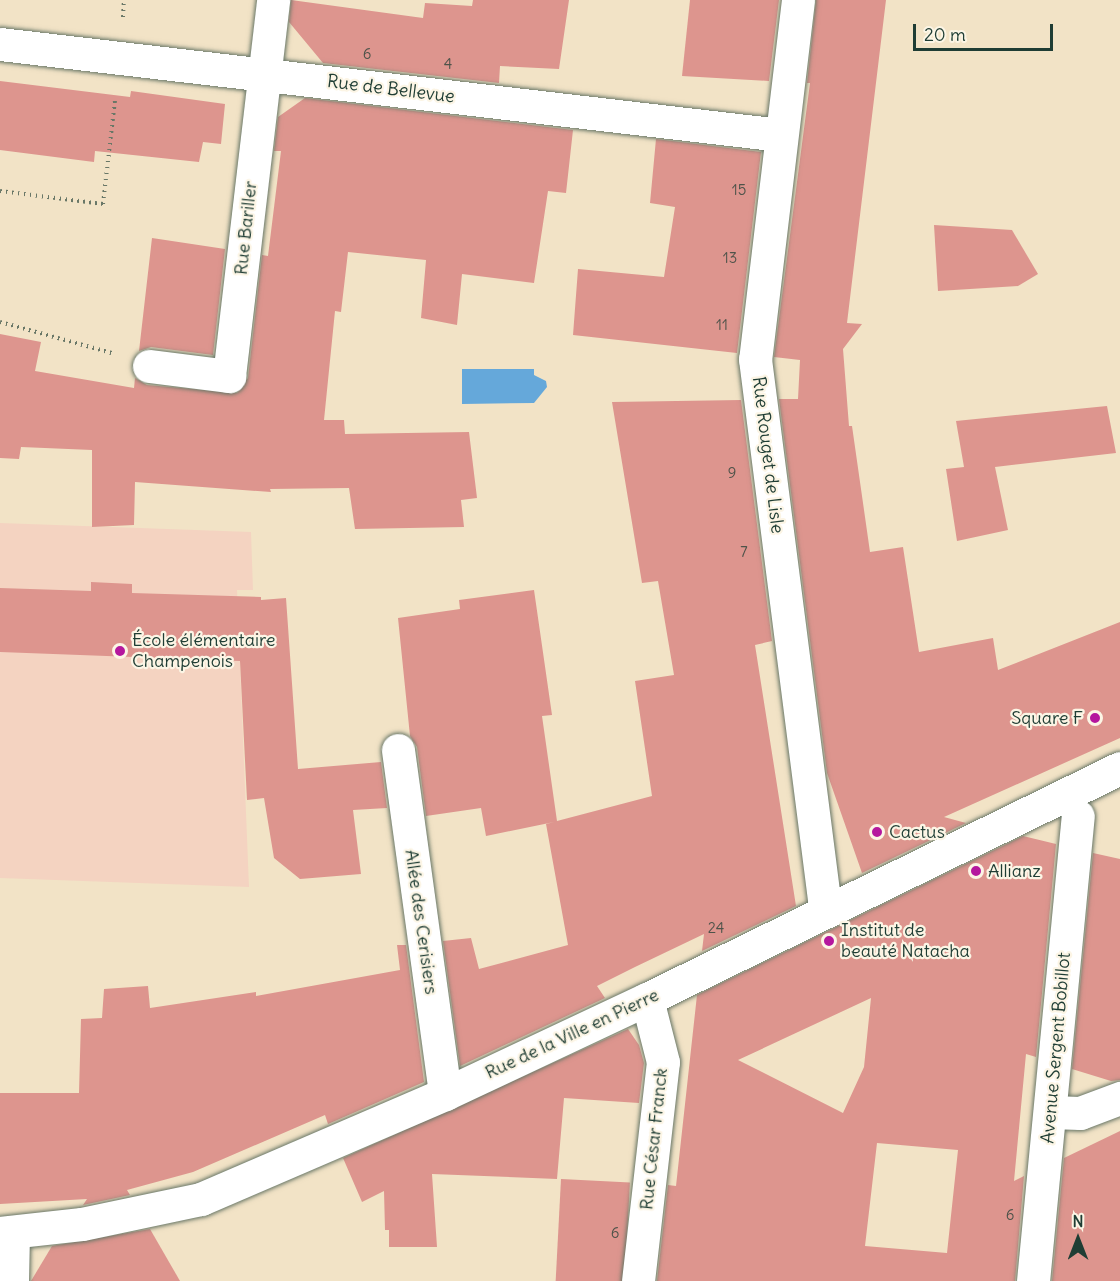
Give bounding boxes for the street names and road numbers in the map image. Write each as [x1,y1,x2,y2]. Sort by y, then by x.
street label: Rue de Bellevue [326,70,456,108]
street label: Rue Bariller [230,180,262,276]
street label: Rue Rouget de Lisle [748,375,788,535]
street label: Allée des Cerisiers [400,848,442,996]
street label: Avenue Sergent Bobillot [1037,952,1075,1144]
street label: Rue de la Ville en Pierre [482,984,662,1084]
street label: Rue César Franck [636,1067,672,1211]

